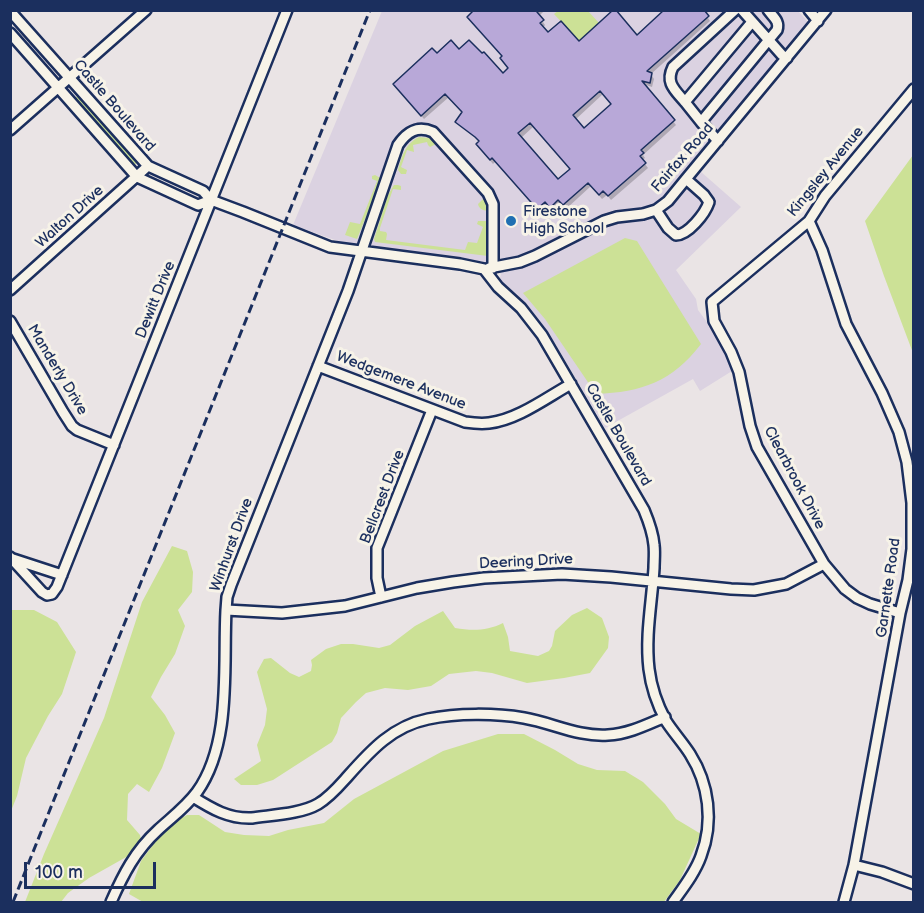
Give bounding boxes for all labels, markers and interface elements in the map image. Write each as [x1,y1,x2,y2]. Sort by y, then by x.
street label: Castle Boulevard [69,56,159,156]
street label: Fairfax Road [648,120,718,196]
street label: Kingsley Avenue [784,123,868,221]
street label: Walton Drive [32,182,108,252]
place label: Firestone High School [523,203,604,238]
marker: Firestone High School [504,214,518,228]
street label: Dewitt Drive [132,259,180,341]
street label: Manderly Drive [23,322,91,418]
street label: Wedgemere Avenue [334,348,468,414]
street label: Castle Boulevard [581,380,655,490]
street label: Clearbrook Drive [759,423,829,533]
street label: Bellcrest Drive [357,448,409,546]
street label: Winhurst Drive [207,496,257,594]
street label: Garnette Road [873,537,905,639]
street label: Deering Drive [479,551,573,573]
scale bar [27,850,159,888]
text: 100 m [35,862,83,883]

